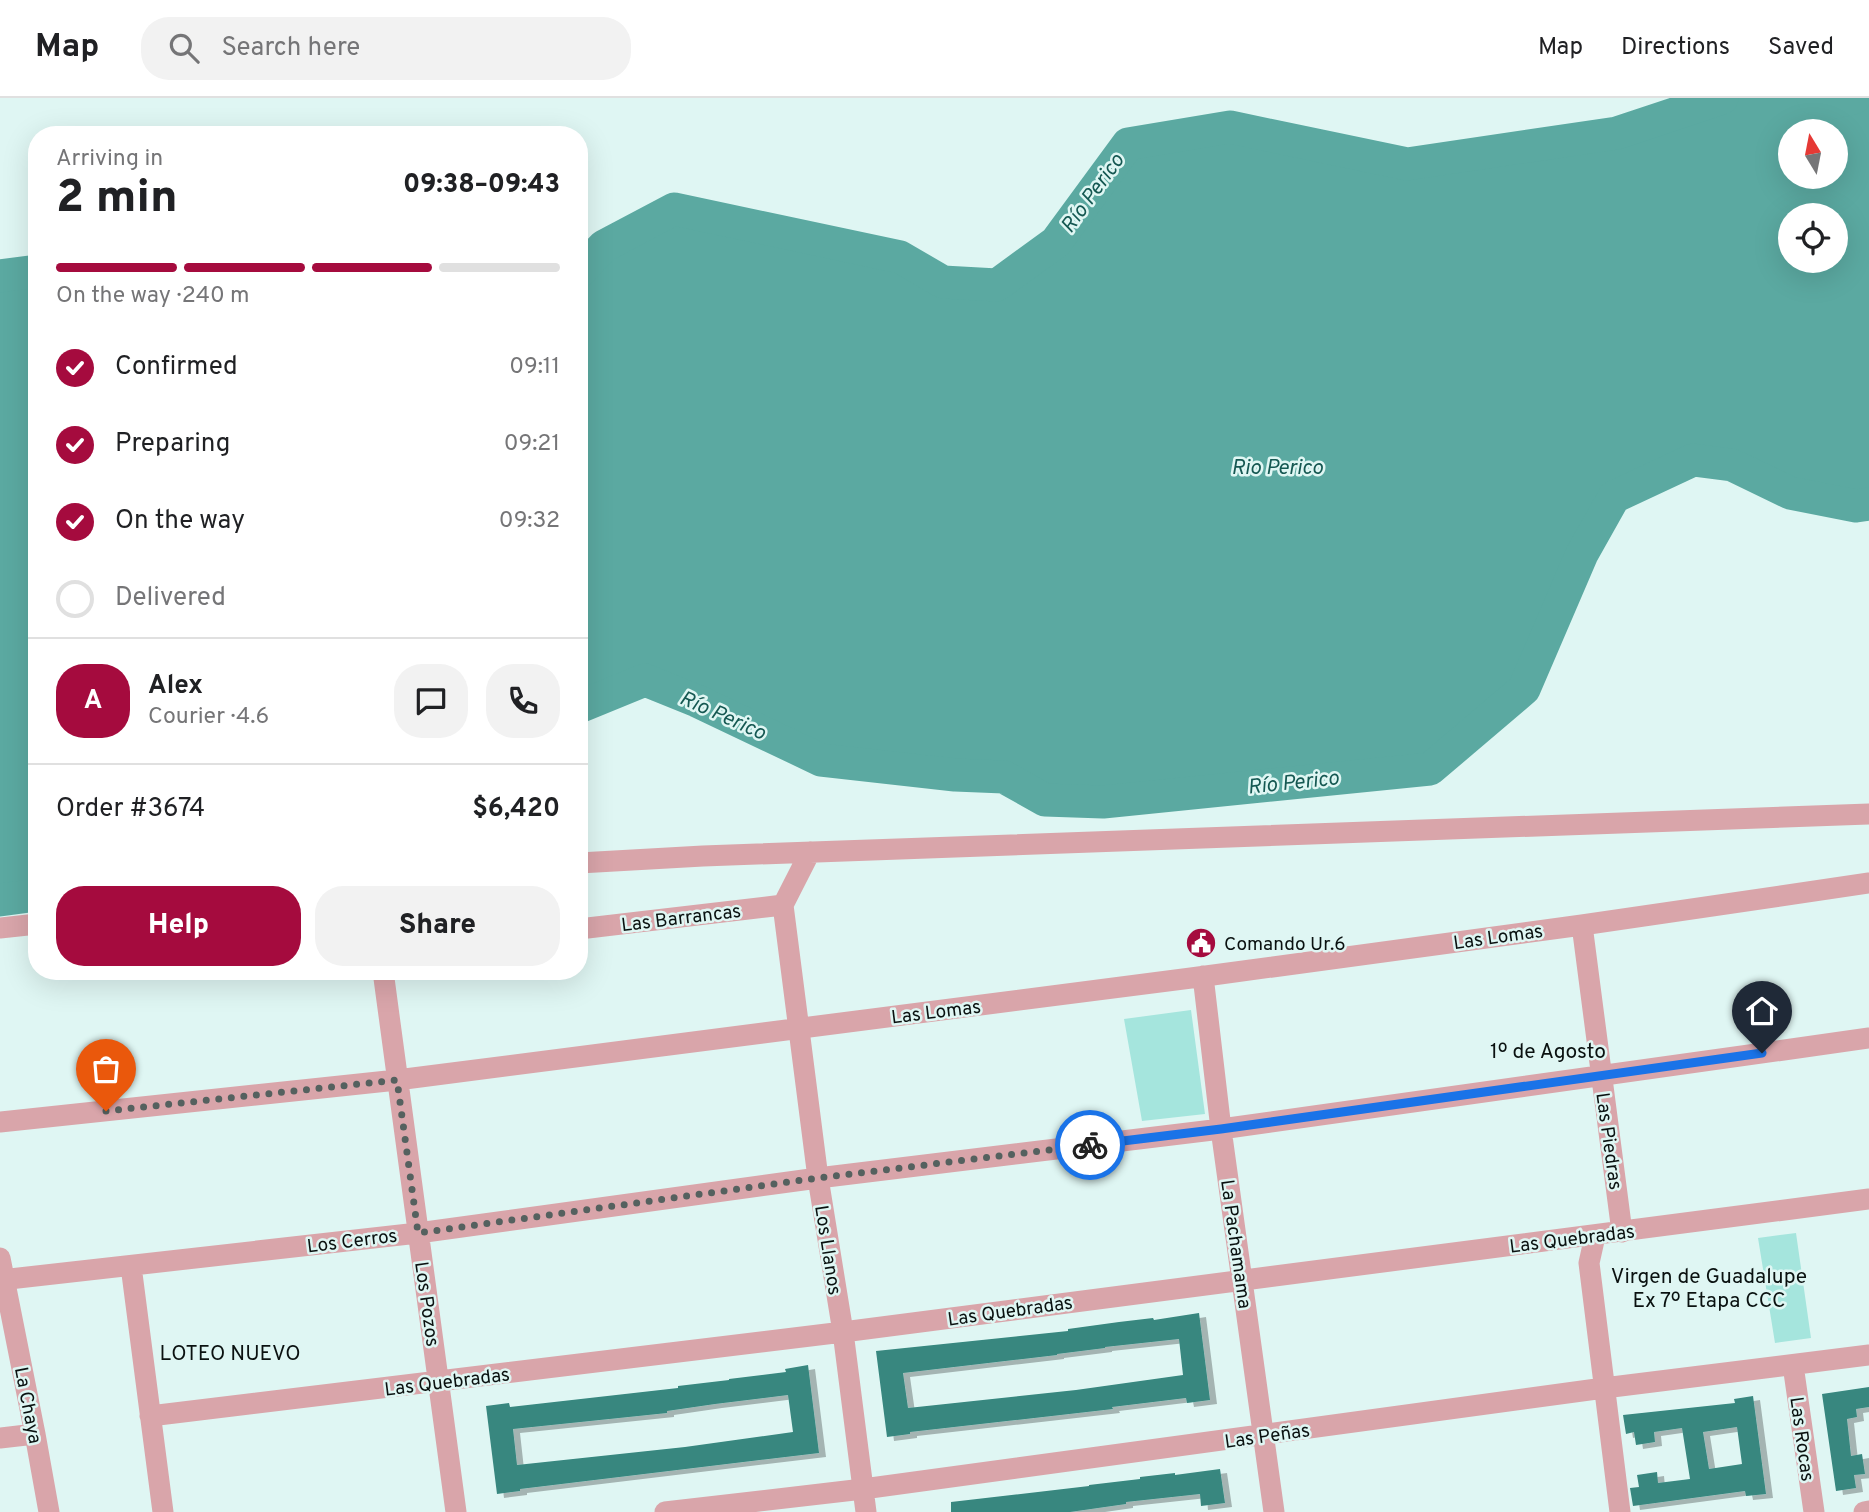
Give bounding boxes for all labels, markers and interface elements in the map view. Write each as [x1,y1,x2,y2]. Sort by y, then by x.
search box [141,17,631,80]
text: Map [35,27,99,69]
icon: search [165,29,203,67]
text: Search here [221,32,360,65]
text: Map [1538,33,1583,63]
text: Directions [1621,33,1730,63]
text: Saved [1768,33,1834,63]
north arrow [1778,119,1848,189]
map controls [1778,119,1848,273]
text: Arriving in [56,145,163,174]
water label: Río Perico [1055,148,1132,239]
text: 09:38–09:43 [403,169,560,202]
text: 2 min [56,170,178,229]
button: locate [1778,203,1848,273]
text: On the way · 240 m [56,282,250,311]
icon: check [56,349,94,387]
text: Confirmed [115,351,238,384]
text: 09:11 [509,353,560,382]
icon: check [56,426,94,464]
text: Preparing [115,428,230,461]
text: 09:21 [504,430,560,459]
water label: Rio Perico [1231,455,1324,482]
icon: check [56,503,94,541]
text: On the way [115,505,245,538]
text: 09:32 [499,507,560,536]
text: Delivered [115,582,226,615]
button: chat [394,664,468,738]
button: phone [486,664,560,738]
text: Alex [148,670,203,703]
text: A [84,685,102,718]
water label: Río Perico [675,685,771,748]
text: Courier · 4.6 [148,703,269,732]
water label: Río Perico [1246,765,1341,802]
text: Order #3674 [56,793,205,826]
text: $6,420 [472,793,560,826]
button: Help [56,886,301,966]
button: Share [315,886,560,966]
street label: Las Barrancas [620,900,743,938]
street label: Las Lomas [1452,920,1545,956]
public building icon: Comando Ur.6 [1184,926,1218,960]
place label: Comando Ur.6 [1224,933,1346,957]
pin [1732,981,1792,1053]
icon: home [1743,992,1781,1030]
street label: Las Lomas [890,996,982,1030]
pin [76,1039,136,1111]
district label: 1º de Agosto [1490,1039,1606,1066]
icon: bag [87,1050,125,1088]
street label: Las Piedras [1589,1091,1627,1191]
courier [1055,1110,1125,1180]
icon: bike [1071,1126,1109,1164]
street label: La Pachamama [1214,1178,1256,1310]
street label: Los Llanos [808,1204,846,1297]
street label: Las Quebradas [1508,1220,1636,1260]
street label: Los Cerros [306,1225,399,1259]
street label: Los Pozos [408,1260,444,1348]
district label: Virgen de Guadalupe Ex 7º Etapa CCC [1611,1264,1807,1315]
street label: Las Quebradas [946,1291,1074,1333]
district label: LOTEO NUEVO [159,1341,301,1368]
street label: Las Quebradas [383,1363,511,1403]
street label: La Chaya [8,1365,46,1446]
street label: Las Rocas [1783,1395,1819,1483]
street label: Las Peñas [1223,1419,1312,1455]

